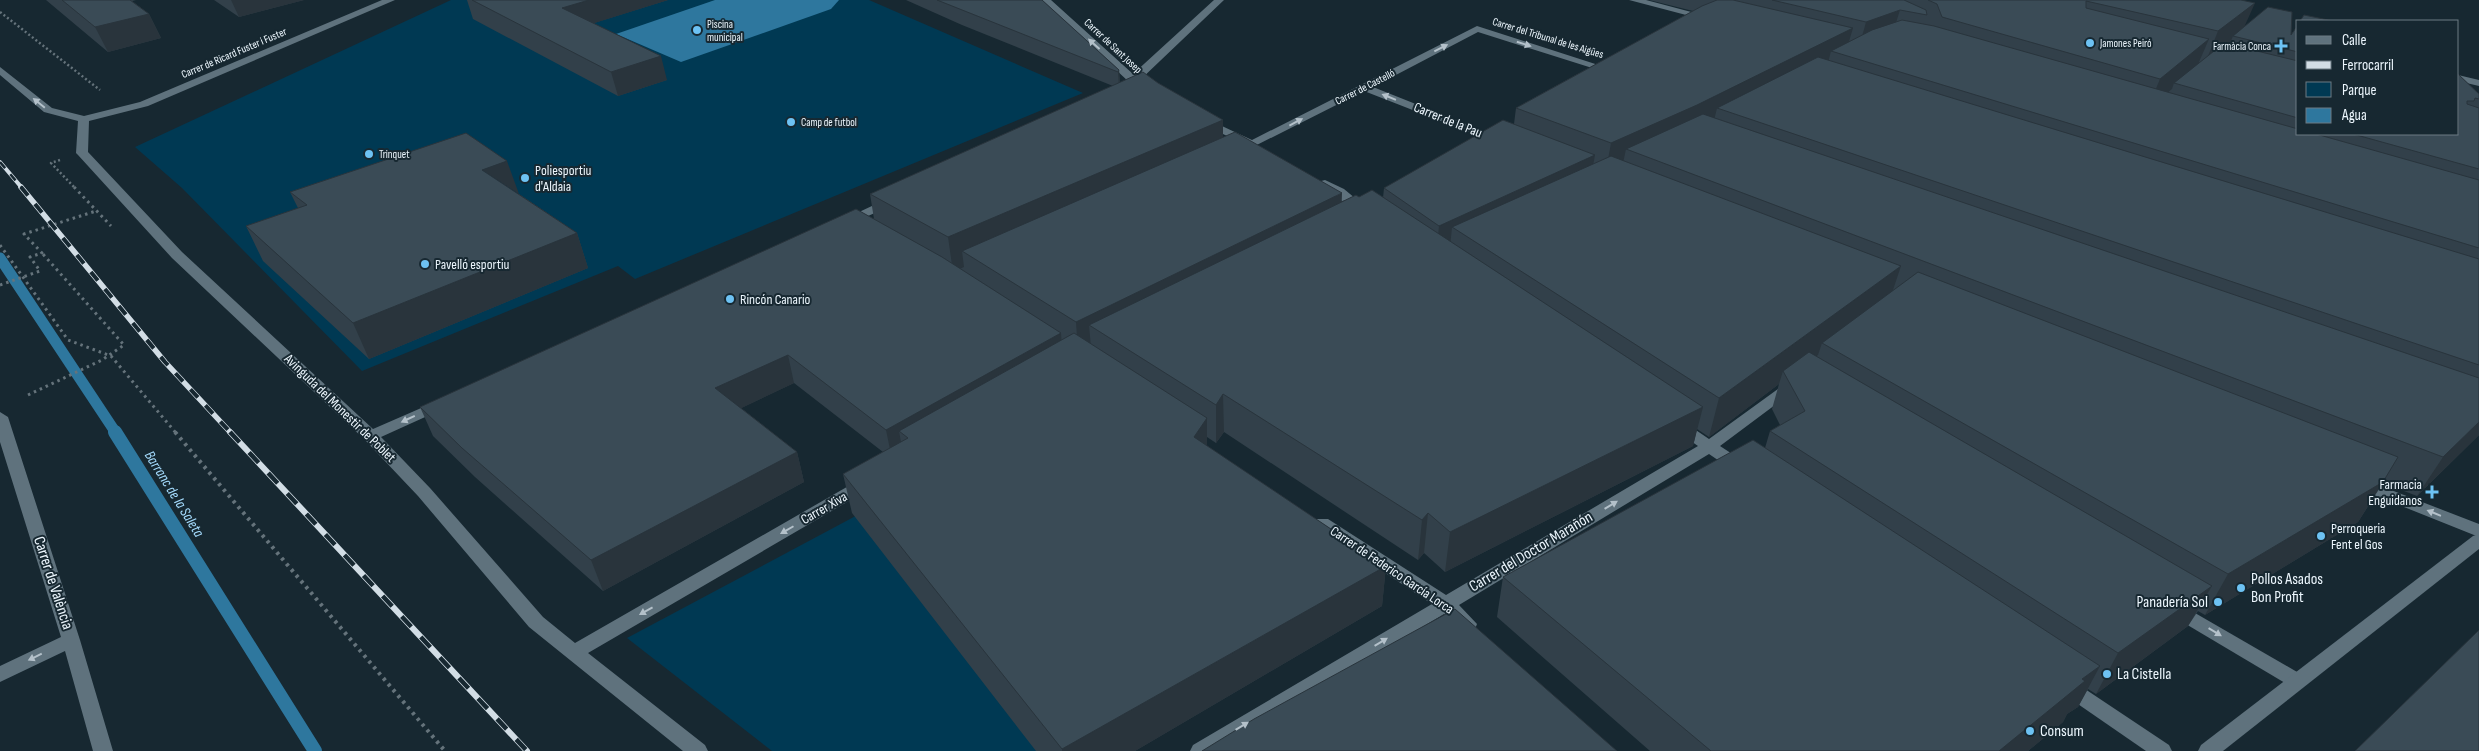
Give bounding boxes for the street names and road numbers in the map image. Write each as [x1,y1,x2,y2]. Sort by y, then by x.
street label: Carrer del Tribunal de les Aigües [1491,15,1605,61]
street label: Carrer de Sant Josep [1081,16,1145,76]
street label: Carrer de Ricard Fuster i Fuster [179,25,289,81]
street label: Carrer de Castelló [1333,66,1397,108]
street label: Carrer de la Pau [1411,99,1485,142]
street label: Avinguda del Monestir de Poblet [280,350,399,466]
street label: Carrer Xiva [798,488,850,528]
street label: Carrer del Doctor Marañón [1466,508,1596,596]
street label: Carrer de Federico García Lorca [1327,522,1457,618]
street label: Carrer de València [29,534,77,632]

